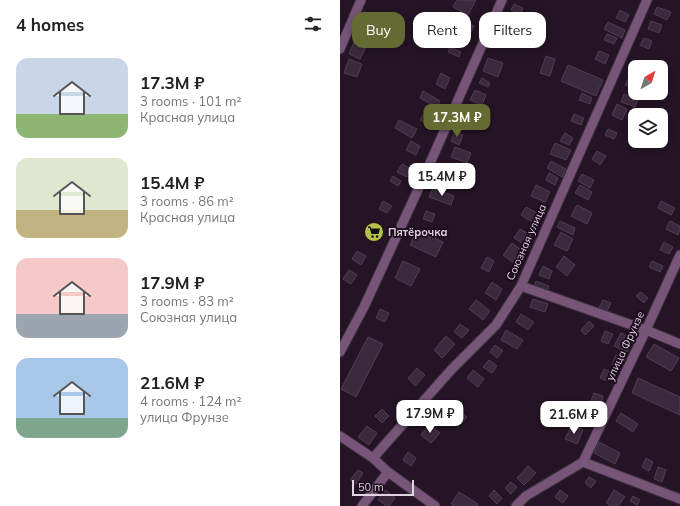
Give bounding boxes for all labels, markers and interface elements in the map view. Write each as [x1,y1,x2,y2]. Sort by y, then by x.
chip: Buy [352,12,405,48]
chip: Rent [413,12,471,48]
chip: Filters [479,12,546,48]
icon: filters [302,13,324,35]
text: 4 homes [16,14,84,35]
north arrow [628,60,668,100]
map controls [628,60,668,148]
text: 17.3M ₽ [140,72,204,93]
icon: home [48,74,96,122]
text: 3 rooms · 101 m² [140,93,241,109]
pin: 17.3M ₽ [420,104,494,138]
button: layers [628,108,668,148]
text: Красная улица [140,109,235,125]
text: 17.3M ₽ [432,109,482,125]
pin: 15.4M ₽ [405,163,479,197]
text: 15.4M ₽ [417,168,467,184]
text: 15.4M ₽ [140,172,204,193]
icon: home [48,174,96,222]
text: 3 rooms · 86 m² [140,193,234,209]
street label: Союзная улица [503,202,549,282]
text: Красная улица [140,209,235,225]
supermarket icon: Пятёрочка [363,221,385,243]
place label: Пятёрочка [388,225,448,239]
text: 17.9M ₽ [140,272,204,293]
icon: home [48,274,96,322]
text: 3 rooms · 83 m² [140,293,234,309]
text: Союзная улица [140,309,237,325]
street label: улица Фрунзе [603,309,647,383]
text: 21.6M ₽ [140,372,204,393]
icon: home [48,374,96,422]
text: 4 rooms · 124 m² [140,393,241,409]
pin: 17.9M ₽ [393,400,467,434]
pin: 21.6M ₽ [537,401,611,435]
text: 17.9M ₽ [405,405,455,421]
text: 21.6M ₽ [549,406,599,422]
text: улица Фрунзе [140,409,229,425]
scale bar [352,478,414,497]
text: 50 m [358,480,384,494]

